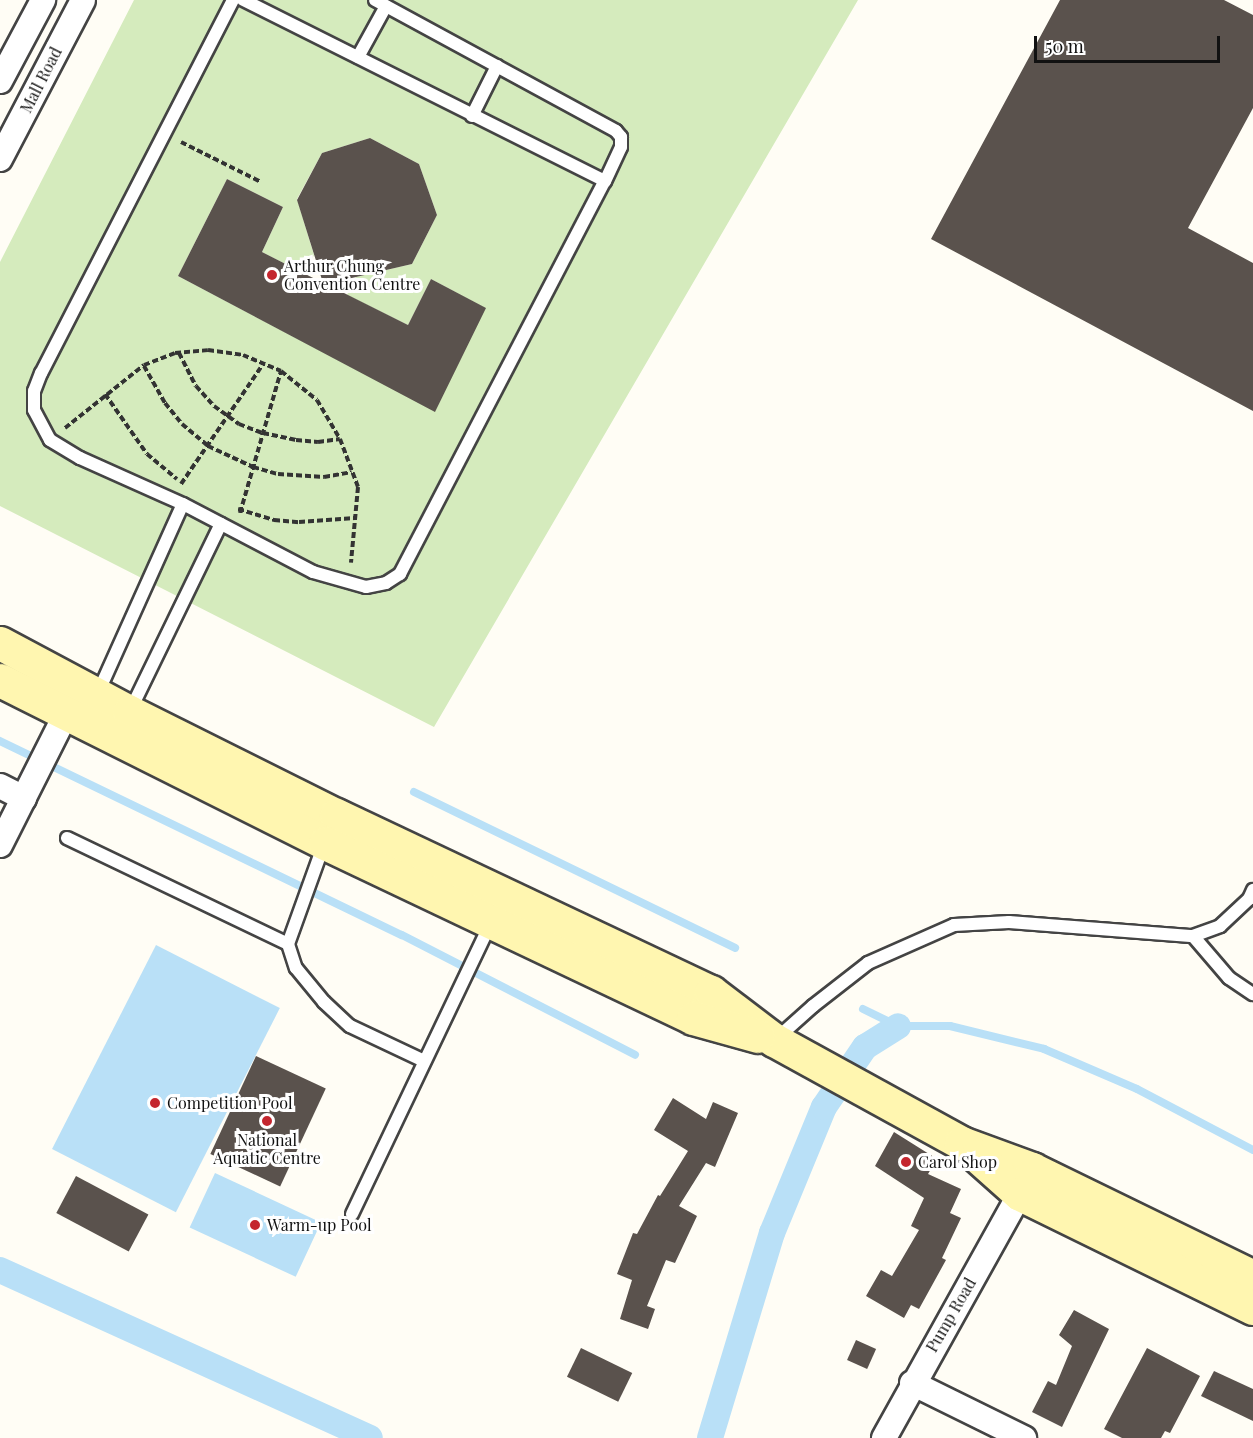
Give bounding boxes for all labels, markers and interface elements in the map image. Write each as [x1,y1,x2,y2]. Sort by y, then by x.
scale bar [1037,24,1223,62]
text: 50 m [1045,34,1084,58]
street label: Mall Road [16,44,66,116]
place label: Arthur Chung Convention Centre [284,256,420,294]
marker: Arthur Chung Convention Centre [265,268,279,282]
place label: Competition Pool [167,1093,293,1113]
marker: Competition Pool [148,1096,162,1110]
marker: National Aquatic Centre [260,1114,274,1128]
place label: National Aquatic Centre [213,1130,321,1168]
place label: Carol Shop [918,1152,997,1172]
marker: Carol Shop [899,1155,913,1169]
place label: Warm-up Pool [267,1215,371,1235]
marker: Warm-up Pool [248,1218,262,1232]
street label: Pump Road [922,1274,980,1356]

